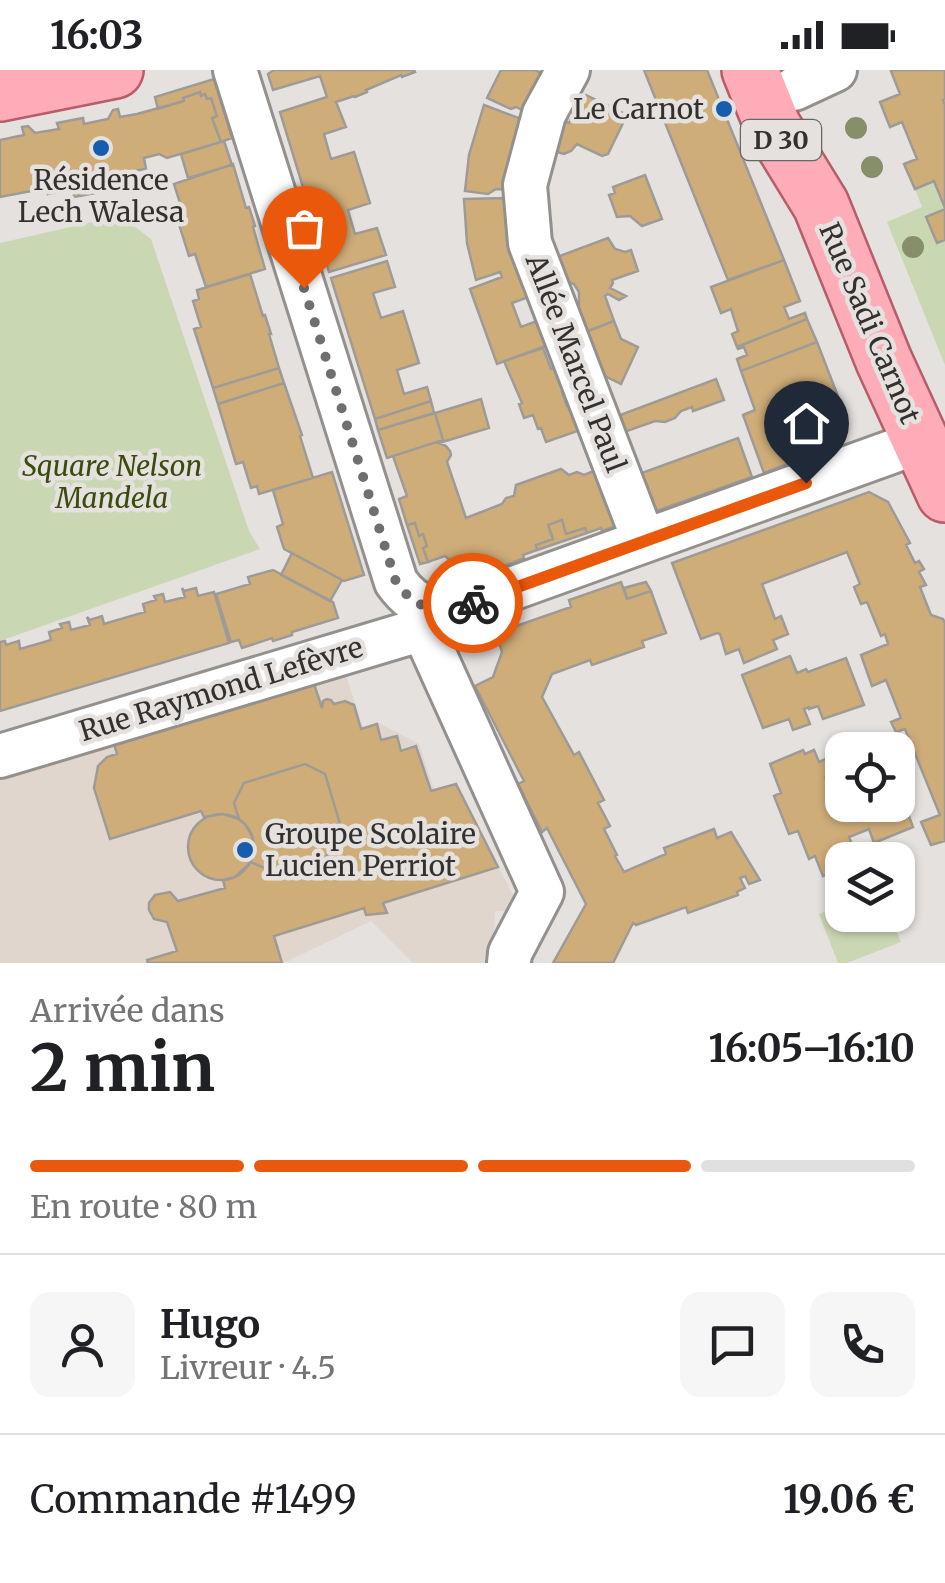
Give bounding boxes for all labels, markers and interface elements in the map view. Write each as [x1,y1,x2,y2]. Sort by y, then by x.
text: 16:03 [50,12,143,59]
place label: Le Carnot [573,91,704,127]
marker: Le Carnot [713,98,735,120]
road number: D 30 [741,120,821,160]
marker: Résidence Lech Walesa [90,137,112,159]
place label: Résidence Lech Walesa [18,162,184,230]
pin [262,186,347,289]
icon: bag [277,201,332,256]
street label: Rue Sadi Carnot [811,217,929,429]
street label: Allée Marcel Paul [517,248,634,477]
pin [764,381,849,484]
icon: home [779,396,834,451]
park label: Square Nelson Mandela [22,448,202,516]
courier [423,553,523,653]
icon: bike [446,576,501,631]
street label: Rue Raymond Lefèvre [75,629,367,749]
map controls [825,732,915,932]
button: locate [825,732,915,822]
place label: Groupe Scolaire Lucien Perriot [265,816,476,884]
marker: Groupe Scolaire Lucien Perriot [234,839,256,861]
button: layers [825,842,915,932]
text: Arrivée dans [30,991,225,1031]
text: 16:05–16:10 [709,1025,915,1072]
text: 2 min [30,1027,215,1109]
text: En route · 80 m [30,1187,257,1227]
button: person [30,1292,135,1397]
button: chat [680,1292,785,1397]
button: phone [810,1292,915,1397]
text: Hugo [160,1301,260,1348]
text: Livreur · 4.5 [160,1348,336,1388]
text: Commande #1499 [30,1476,357,1523]
text: 19.06 € [783,1476,915,1523]

